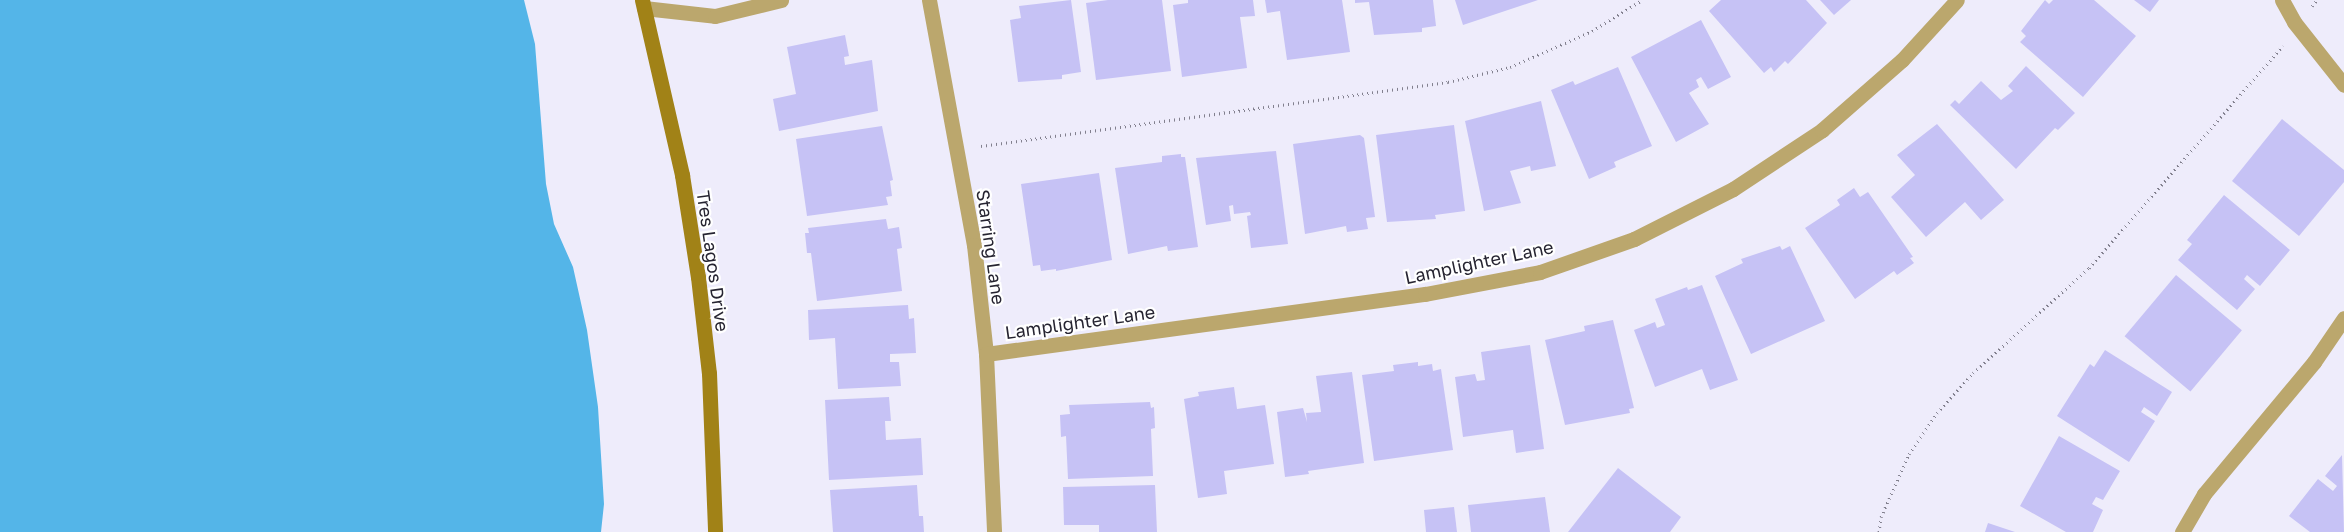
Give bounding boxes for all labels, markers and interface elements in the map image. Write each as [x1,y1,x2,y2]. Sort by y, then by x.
street label: Starring Lane [972,188,1010,306]
street label: Tres Lagos Drive [692,189,734,333]
street label: Lamplighter Lane [1403,236,1555,288]
street label: Lamplighter Lane [1004,301,1156,343]

